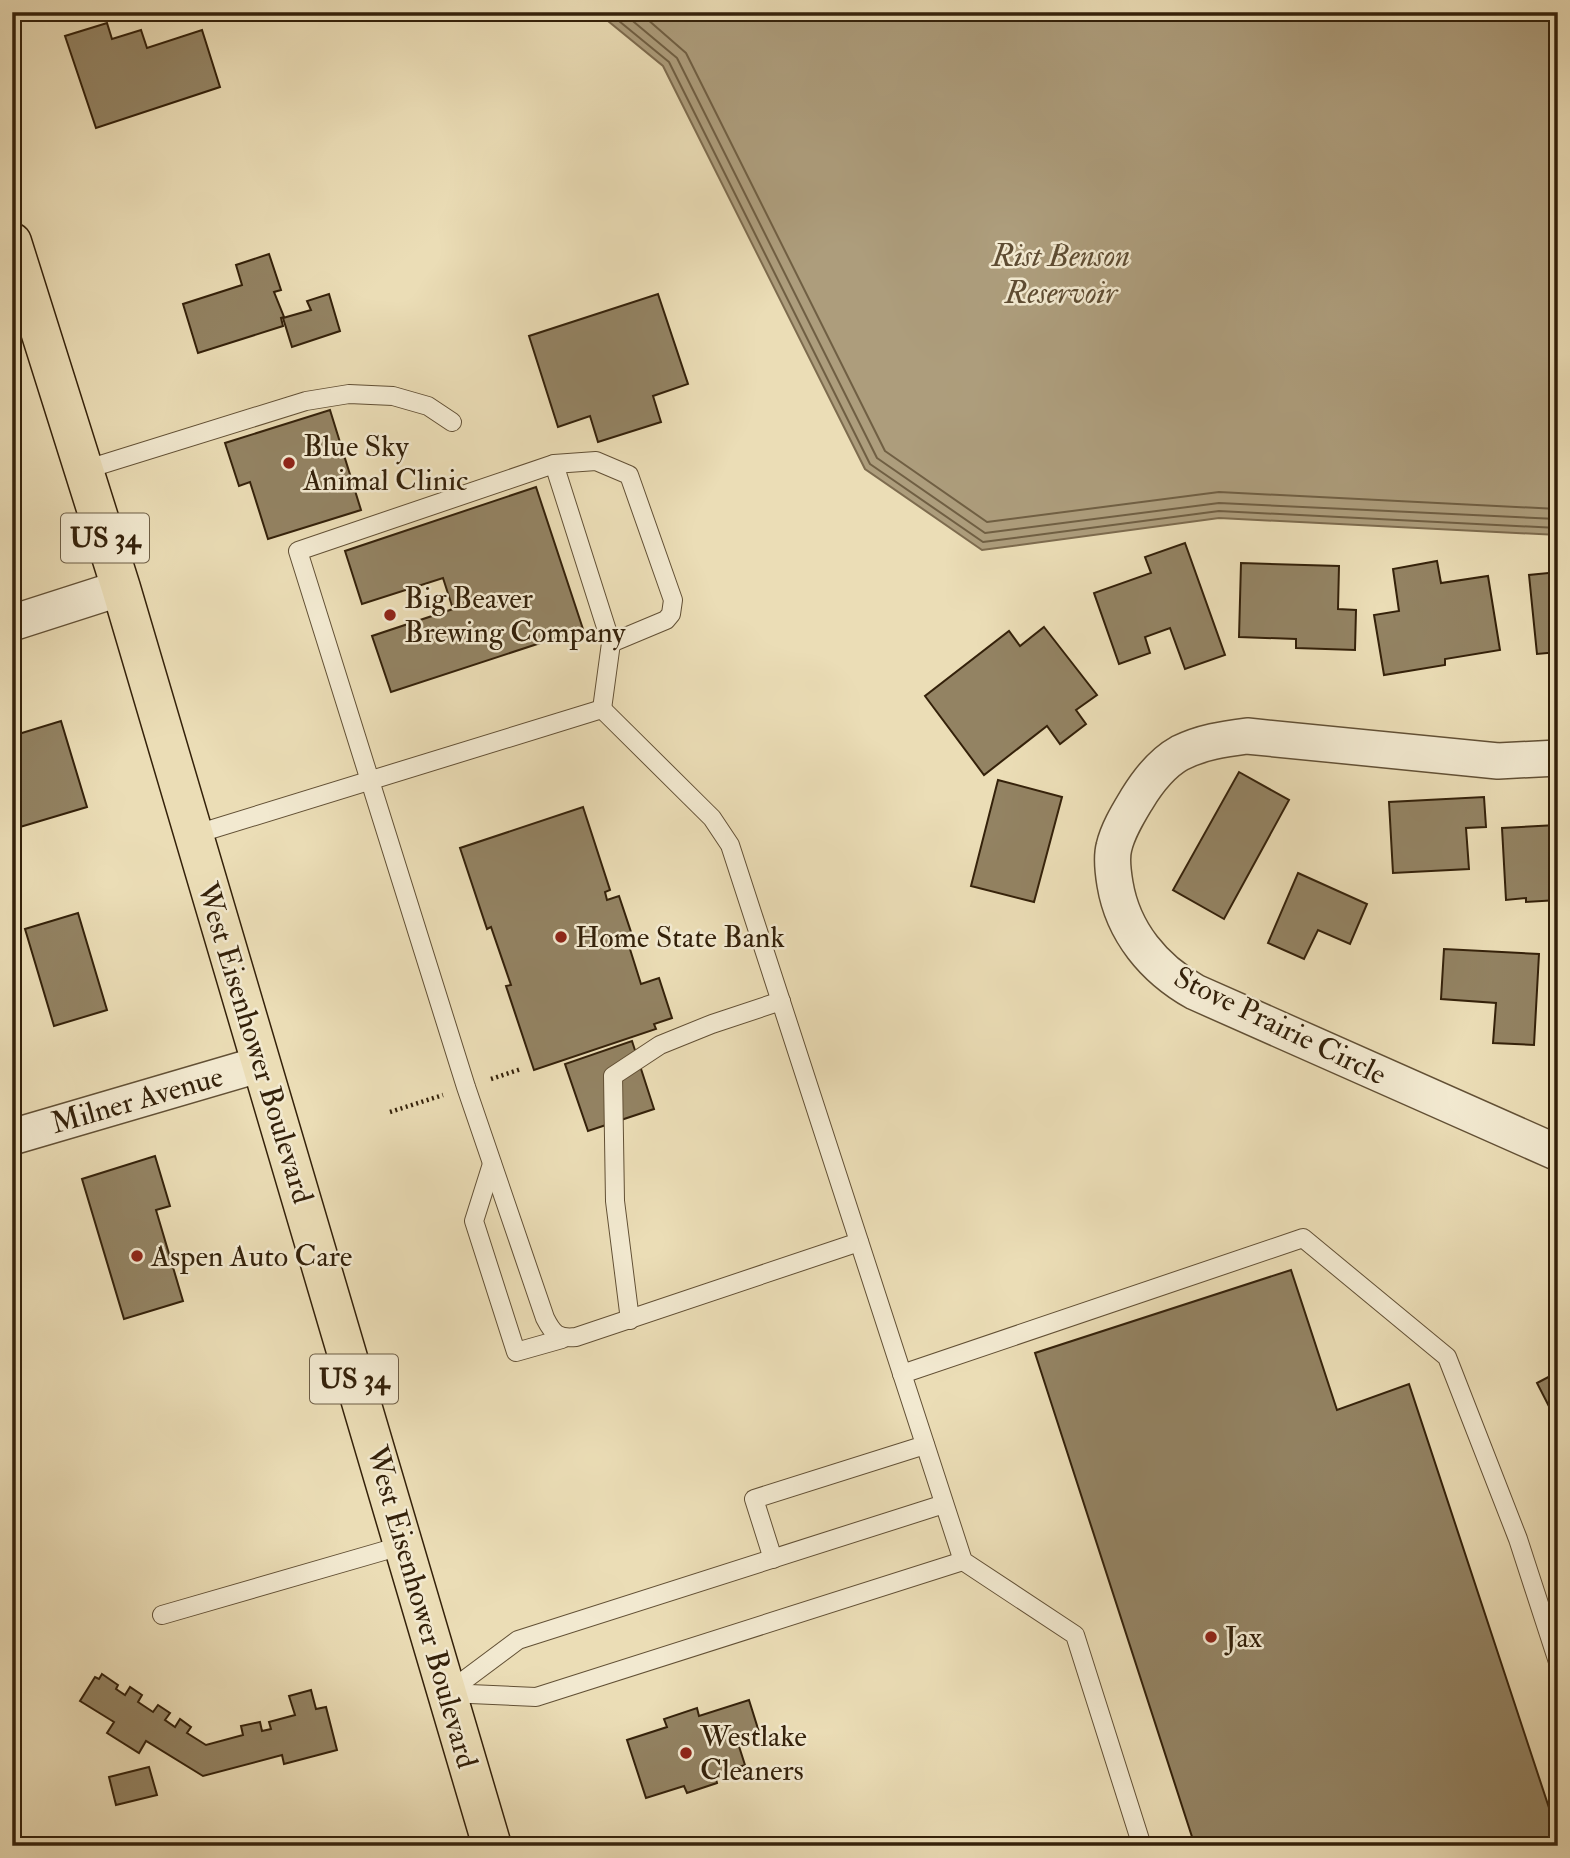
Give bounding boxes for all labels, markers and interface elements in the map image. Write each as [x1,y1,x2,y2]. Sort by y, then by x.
water label: Rist Benson Reservoir [991,236,1130,313]
place label: Blue Sky Animal Clinic [302,428,468,499]
marker: Blue Sky Animal Clinic [281,455,297,471]
road number: US 34 [61,514,149,562]
place label: Big Beaver Brewing Company [404,580,626,651]
marker: Big Beaver Brewing Company [382,607,398,623]
street label: West Eisenhower Boulevard [188,877,322,1208]
place label: Home State Bank [575,919,785,956]
marker: Home State Bank [553,929,569,945]
street label: Stove Prairie Circle [1168,959,1392,1093]
street label: Milner Avenue [47,1058,227,1142]
place label: Aspen Auto Care [150,1238,352,1275]
marker: Aspen Auto Care [129,1248,145,1264]
road number: US 34 [310,1354,398,1404]
street label: West Eisenhower Boulevard [358,1441,486,1773]
place label: Jax [1224,1619,1262,1656]
marker: Jax [1203,1629,1219,1645]
place label: Westlake Cleaners [699,1718,807,1789]
marker: Westlake Cleaners [678,1745,694,1761]

